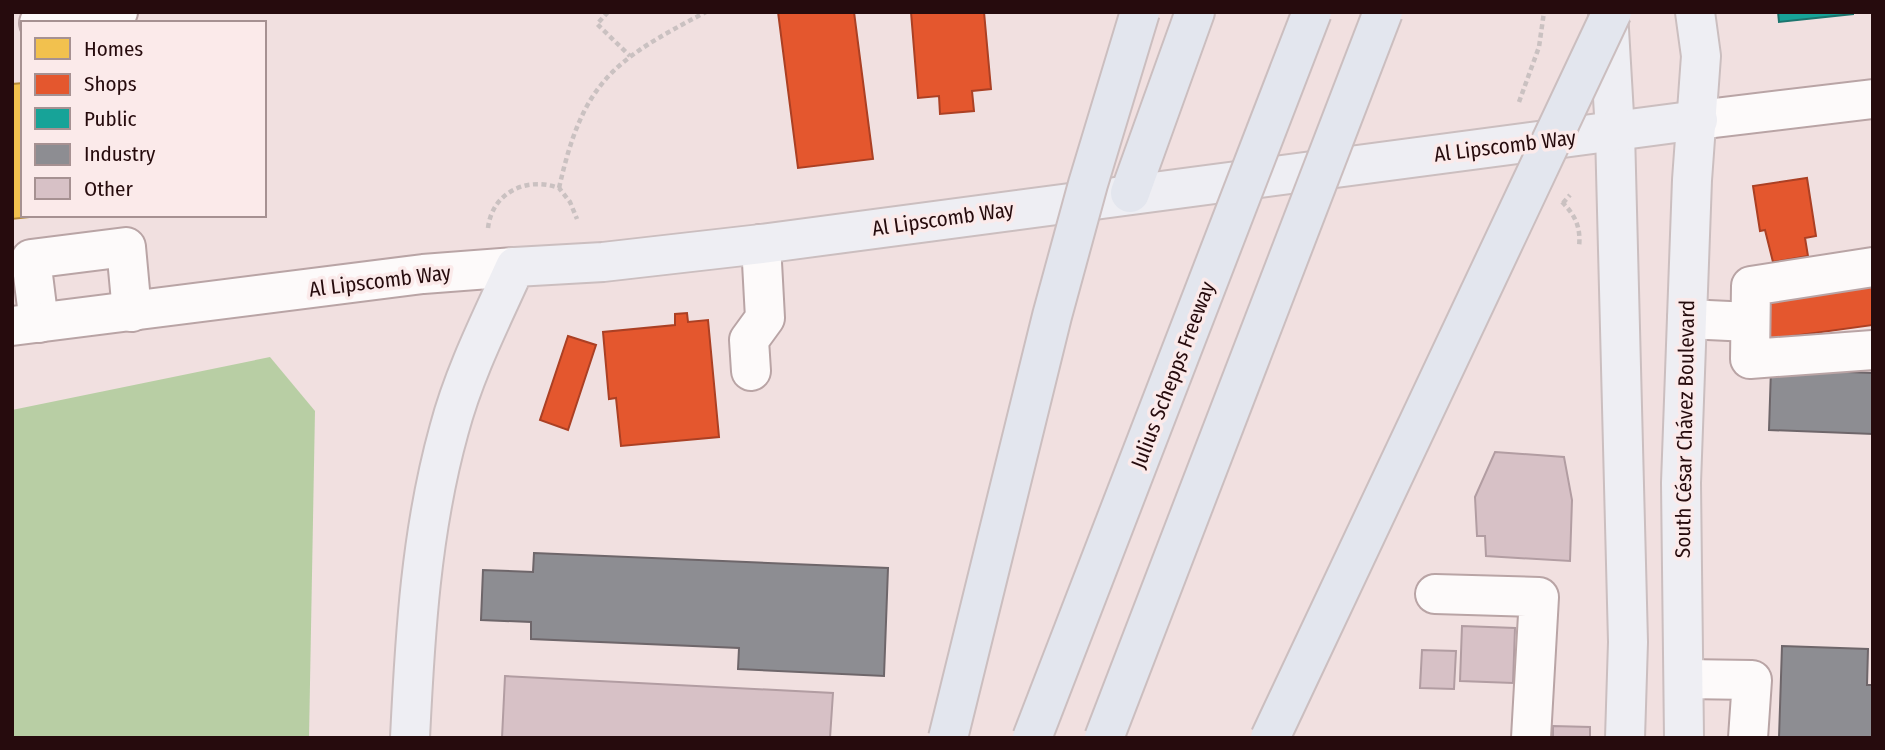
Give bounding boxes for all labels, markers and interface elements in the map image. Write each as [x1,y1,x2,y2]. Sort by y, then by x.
legend [21,21,266,217]
text: Homes [84,36,143,62]
text: Shops [84,71,137,97]
text: Public [84,106,136,132]
street label: Al Lipscomb Way [1433,124,1578,168]
text: Industry [84,141,156,167]
text: Other [84,176,133,202]
street label: Al Lipscomb Way [871,196,1016,242]
street label: Al Lipscomb Way [308,259,453,303]
street label: Julius Schepps Freeway [1125,277,1221,472]
street label: South César Chávez Boulevard [1670,300,1700,558]

